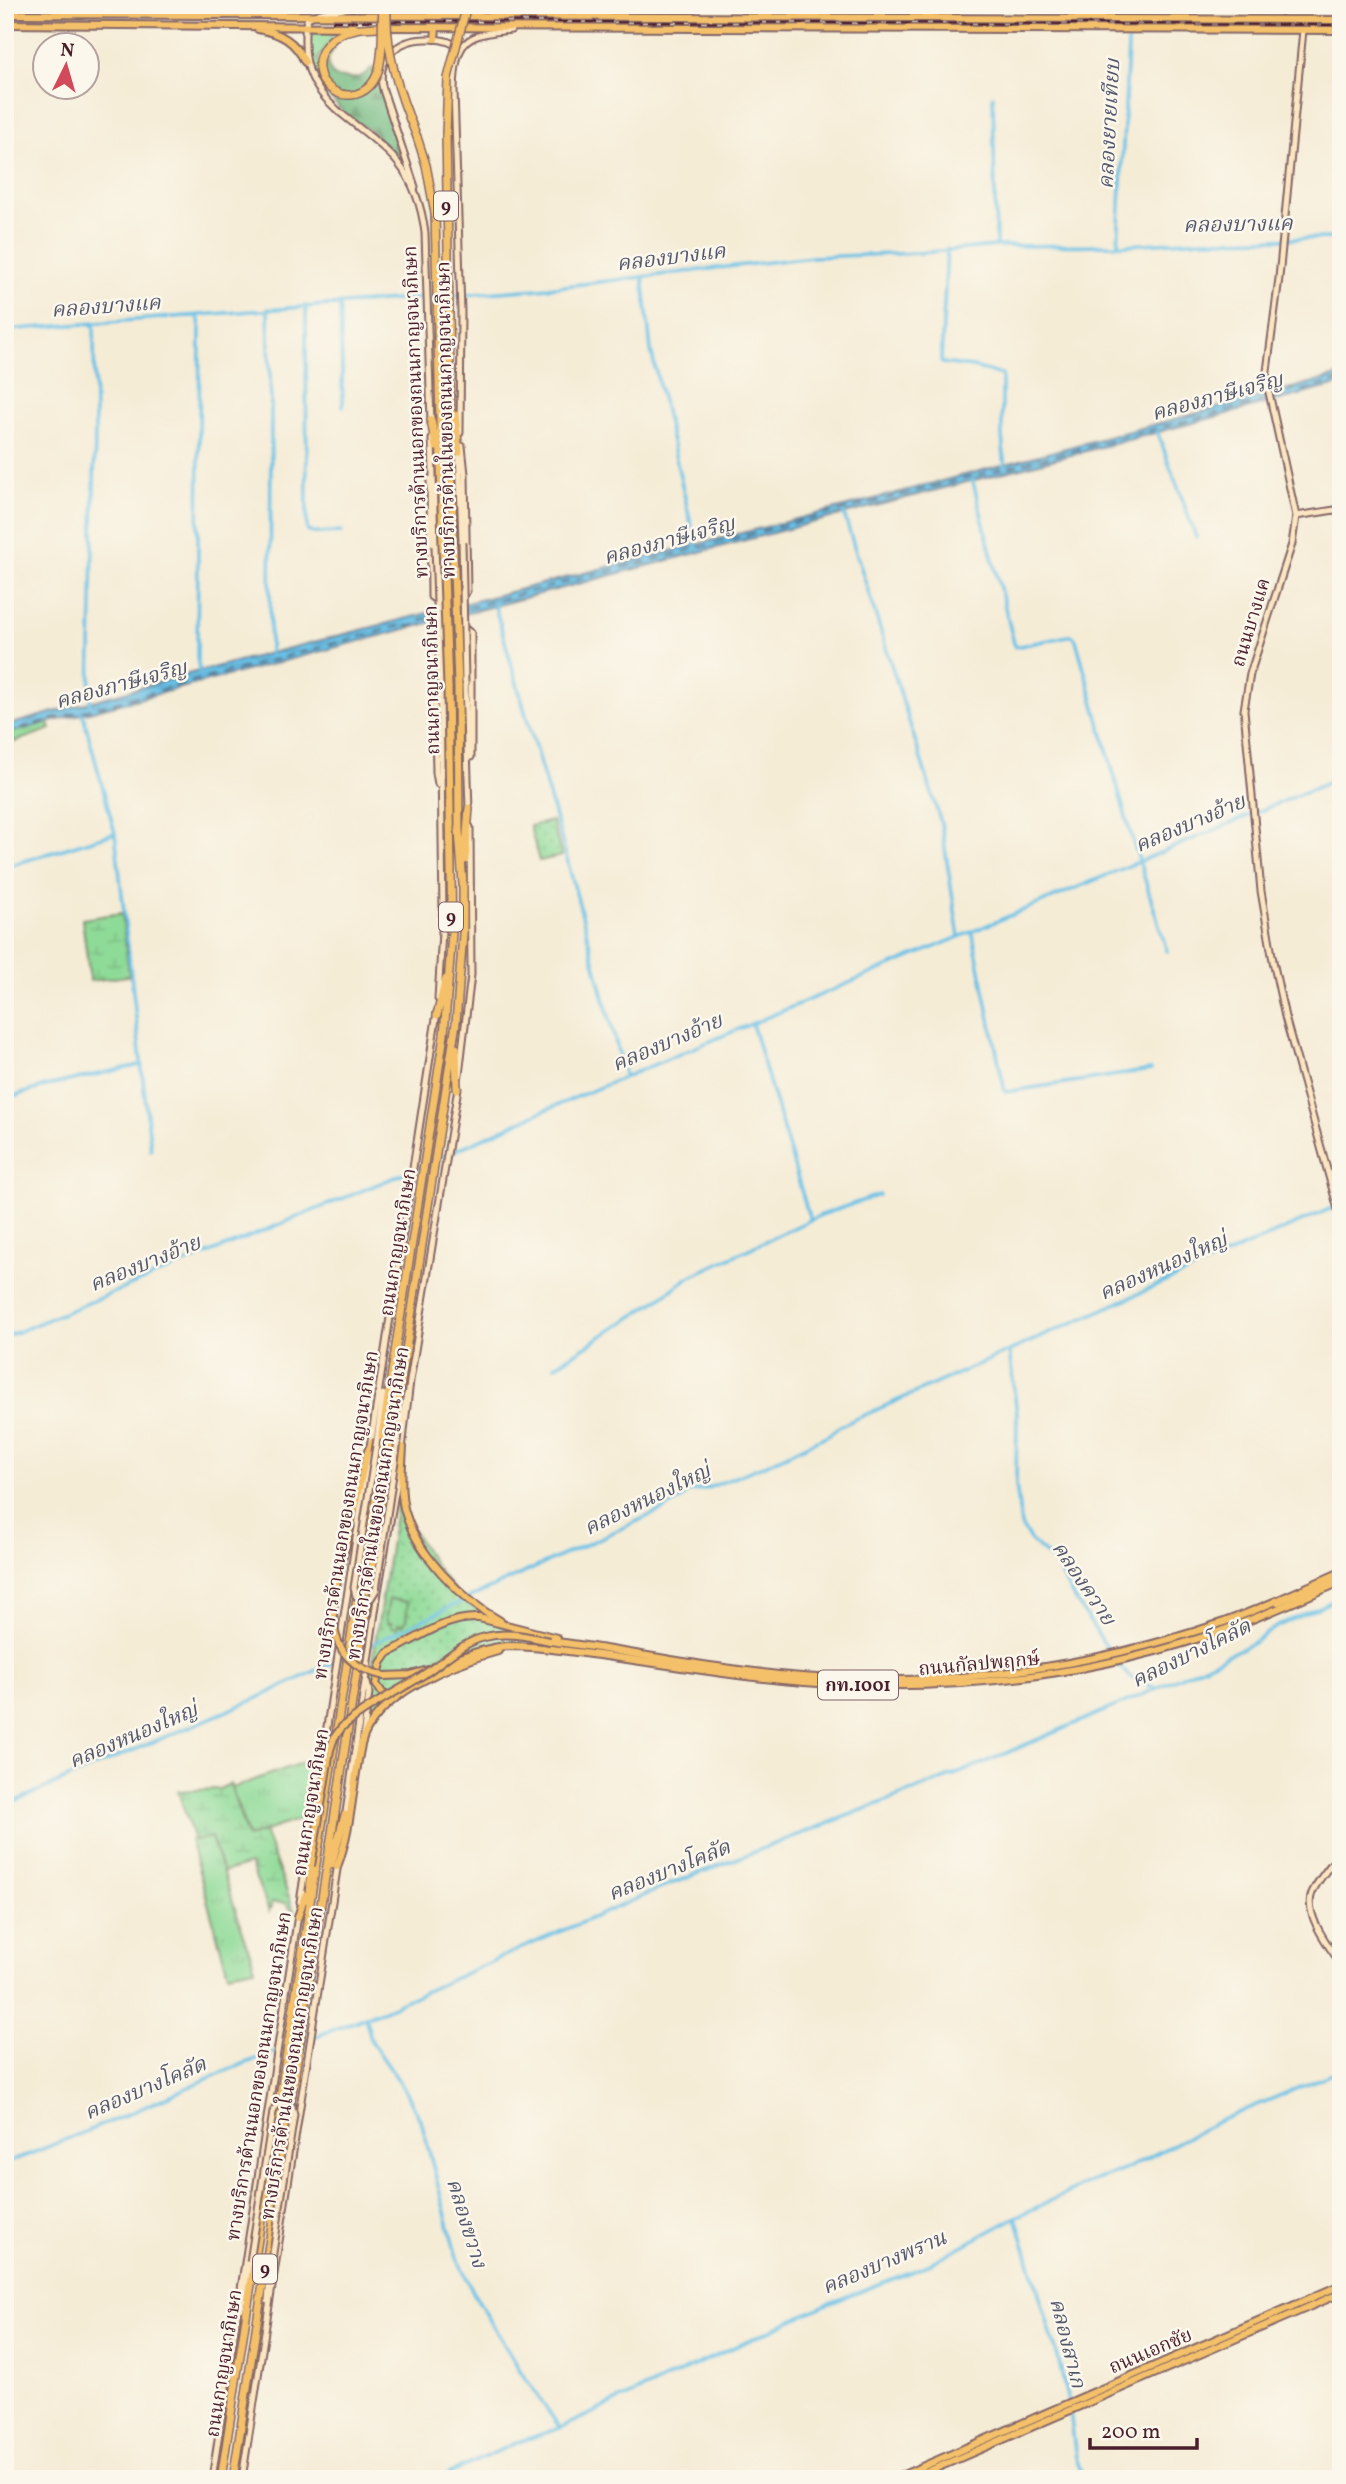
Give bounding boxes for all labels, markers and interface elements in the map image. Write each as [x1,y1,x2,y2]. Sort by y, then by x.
north arrow [32,32,102,102]
text: N [59,38,76,65]
water label: คลองยายเทียบ [1093,56,1128,190]
road number: 9 [434,191,458,220]
water label: คลองบางแค [1183,210,1294,241]
water label: คลองบางแค [615,237,728,280]
street label: ทางบริการด้านนอกของถนนกาญจนาภิเษก [398,245,436,579]
street label: ทางบริการด้านในของถนนกาญจนาภิเษก [429,261,463,579]
water label: คลองบางแค [50,289,162,326]
water label: คลองภาษีเจริญ [1148,366,1288,429]
water label: คลองภาษีเจริญ [600,510,740,573]
street label: ถนนบางแค [1226,575,1278,670]
street label: ถนนกาญจนาภิเษก [419,605,447,755]
water label: คลองภาษีเจริญ [52,654,192,717]
water label: คลองบางอ้าย [1131,787,1252,861]
road number: 9 [439,902,463,932]
water label: คลองบางอ้าย [608,1006,729,1080]
street label: ถนนกาญจนาภิเษก [374,1166,424,1318]
water label: คลองหนองใหญ่ [1094,1223,1235,1309]
water label: คลองบางอ้าย [86,1228,207,1300]
street label: ทางบริการด้านในของถนนกาญจนาภิเษก [339,1344,417,1662]
street label: ทางบริการด้านนอกของถนนกาญจนาภิเษก [308,1349,386,1682]
water label: คลองหนองใหญ่ [579,1454,718,1543]
water label: คลองควาย [1044,1536,1122,1633]
water label: คลองบางโคลัด [1126,1611,1257,1696]
street label: ถนนกัลปพฤกษ์ [917,1647,1041,1683]
road number: กท.1001 [818,1670,898,1700]
water label: คลองหนองใหญ่ [64,1693,205,1777]
street label: ถนนกาญจนาภิเษก [287,1726,337,1878]
water label: คลองบางโคลัด [603,1832,736,1909]
street label: ทางบริการด้านในของถนนกาญจนาภิเษก [253,1904,331,2222]
street label: ทางบริการด้านนอกของถนนกาญจนาภิเษก [221,1910,299,2243]
water label: คลองบางโคลัด [79,2049,212,2128]
water label: คลองขวาง [438,2175,493,2273]
water label: คลองบางพราน [818,2224,951,2303]
road number: 9 [253,2255,277,2284]
street label: ถนนกาญจนาภิเษก [200,2287,250,2439]
water label: คลองสาเก [1041,2295,1092,2393]
street label: ถนนเอกชัย [1105,2323,1196,2381]
scale bar [1090,2407,1197,2451]
text: 200 m [1101,2418,1161,2447]

